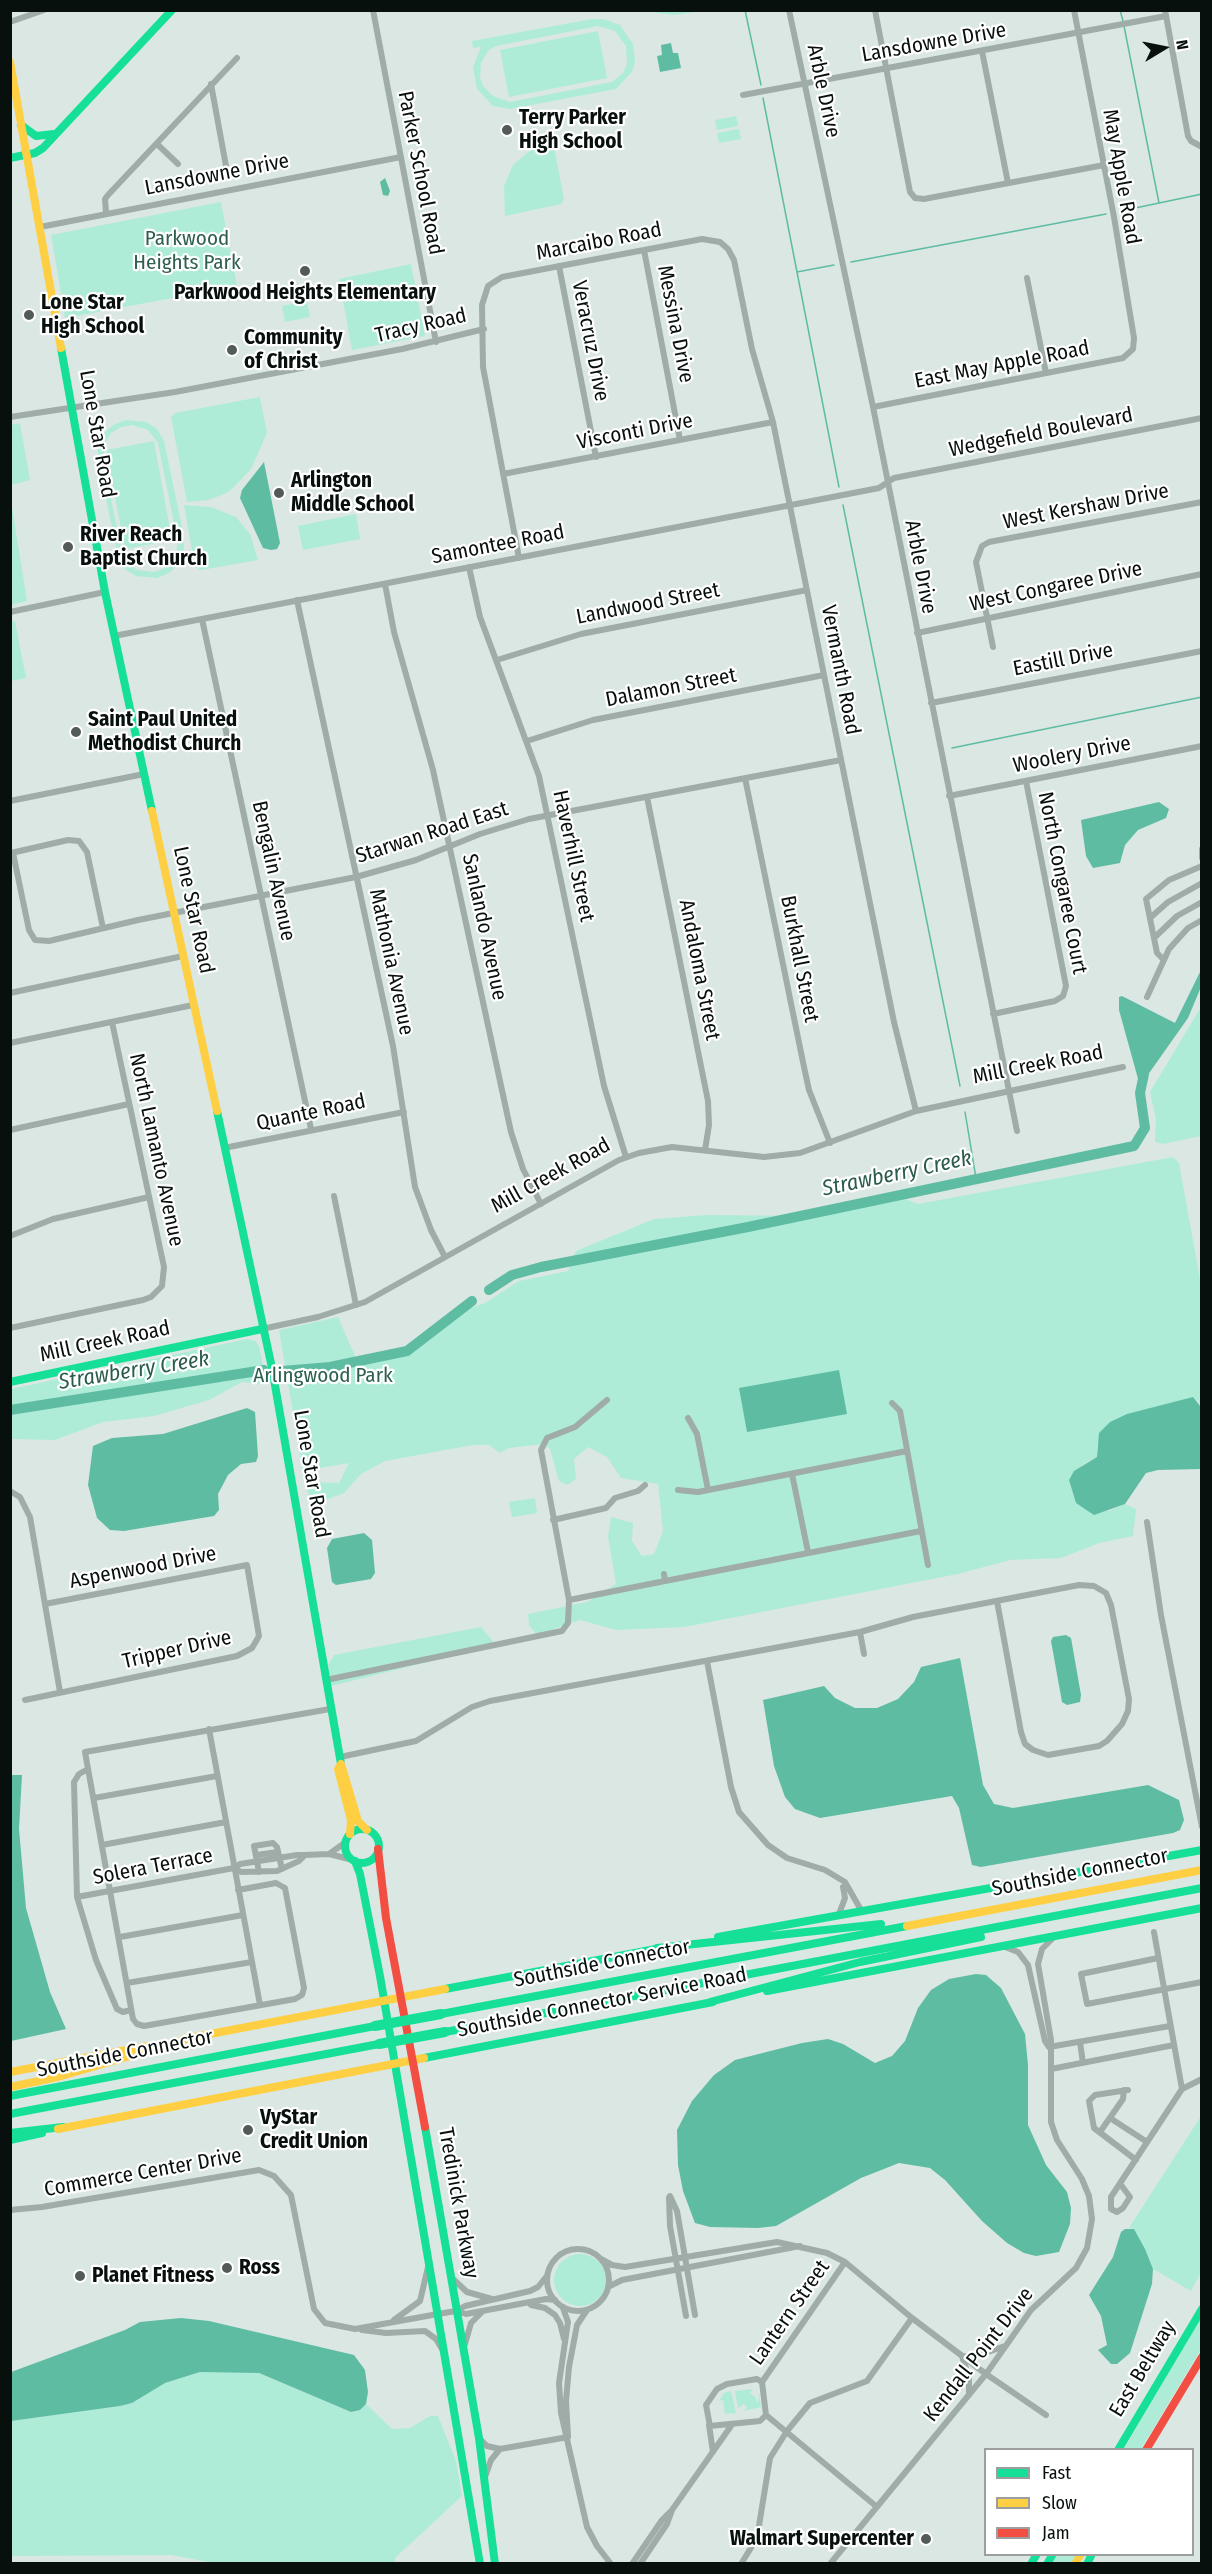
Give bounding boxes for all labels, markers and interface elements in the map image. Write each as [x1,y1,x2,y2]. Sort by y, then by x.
street label: Lansdowne Drive [860,18,1008,68]
north arrow [1134,18,1194,78]
text: N [1172,38,1192,51]
street label: Arble Drive [801,42,845,140]
street label: Parker School Road [392,89,448,257]
place label: Terry Parker High School [519,105,626,155]
street label: May Apple Road [1097,107,1145,247]
marker: Terry Parker High School [500,123,514,137]
street label: Lansdowne Drive [143,149,291,201]
street label: Marcaibo Road [534,218,664,266]
park label: Parkwood Heights Park [133,226,241,276]
street label: Messina Drive [651,263,699,385]
marker: Parkwood Heights Elementary [298,264,312,278]
street label: Veracruz Drive [566,278,614,404]
place label: Parkwood Heights Elementary [174,280,436,306]
place label: Lone Star High School [41,290,144,340]
street label: Tracy Road [373,303,469,349]
marker: Lone Star High School [22,308,36,322]
place label: Community of Christ [244,325,343,375]
street label: East May Apple Road [913,336,1091,394]
marker: Community of Christ [225,343,239,357]
street label: Lone Star Road [73,368,121,500]
street label: Wedgefield Boulevard [947,403,1135,463]
street label: Visconti Drive [575,408,695,456]
place label: Arlington Middle School [291,468,414,518]
street label: West Kershaw Drive [1001,479,1171,535]
marker: Arlington Middle School [272,486,286,500]
street label: Arble Drive [899,518,941,616]
street label: Samontee Road [429,520,567,570]
place label: River Reach Baptist Church [80,522,207,572]
marker: River Reach Baptist Church [61,540,75,554]
street label: West Congaree Drive [967,556,1145,618]
street label: Landwood Street [574,578,722,630]
street label: Vermanth Road [815,603,865,737]
street label: Eastill Drive [1011,638,1115,682]
street label: Dalamon Street [603,663,739,713]
place label: Saint Paul United Methodist Church [88,707,241,757]
marker: Saint Paul United Methodist Church [69,725,83,739]
street label: Woolery Drive [1011,731,1133,779]
street label: Haverhill Street [547,788,599,924]
street label: North Congaree Court [1032,790,1092,976]
street label: Starwan Road East [353,797,511,869]
street label: Bengalin Avenue [246,799,300,943]
street label: Lone Star Road [167,844,219,976]
street label: Sanlando Avenue [456,852,512,1002]
street label: Mathonia Avenue [363,887,419,1037]
street label: Burkhall Street [774,894,824,1024]
street label: Andaloma Street [673,897,725,1043]
street label: Mill Creek Road [971,1040,1105,1090]
street label: North Lamanto Avenue [123,1051,189,1249]
street label: Quante Road [254,1089,368,1137]
street label: Mill Creek Road [487,1133,615,1219]
water label: Strawberry Creek [820,1145,974,1203]
street label: Mill Creek Road [38,1316,172,1368]
water label: Strawberry Creek [57,1346,211,1396]
park label: Arlingwood Park [253,1363,393,1389]
street label: Lone Star Road [287,1408,335,1540]
street label: Aspenwood Drive [67,1541,219,1595]
street label: Tripper Drive [120,1625,234,1675]
street label: Solera Terrace [91,1843,215,1891]
street label: Southside Connector [990,1844,1170,1902]
street label: Southside Connector [512,1935,692,1993]
street label: Southside Connector Service Road [455,1963,749,2043]
street label: Southside Connector [35,2025,215,2083]
place label: VyStar Credit Union [260,2105,368,2155]
marker: VyStar Credit Union [241,2123,255,2137]
street label: Tredinick Parkway [432,2126,484,2280]
street label: Commerce Center Drive [42,2143,244,2203]
place label: Ross [239,2255,280,2281]
street label: Lantern Street [745,2256,835,2370]
marker: Ross [220,2261,234,2275]
place label: Planet Fitness [92,2263,214,2289]
marker: Planet Fitness [73,2269,87,2283]
street label: Kendall Point Drive [919,2283,1039,2427]
street label: East Beltway [1104,2316,1182,2422]
legend [984,2448,1194,2556]
text: Fast [1042,2462,1071,2484]
text: Slow [1042,2492,1077,2514]
text: Jam [1042,2522,1070,2544]
place label: Walmart Supercenter [730,2526,914,2552]
marker: Walmart Supercenter [919,2532,933,2546]

